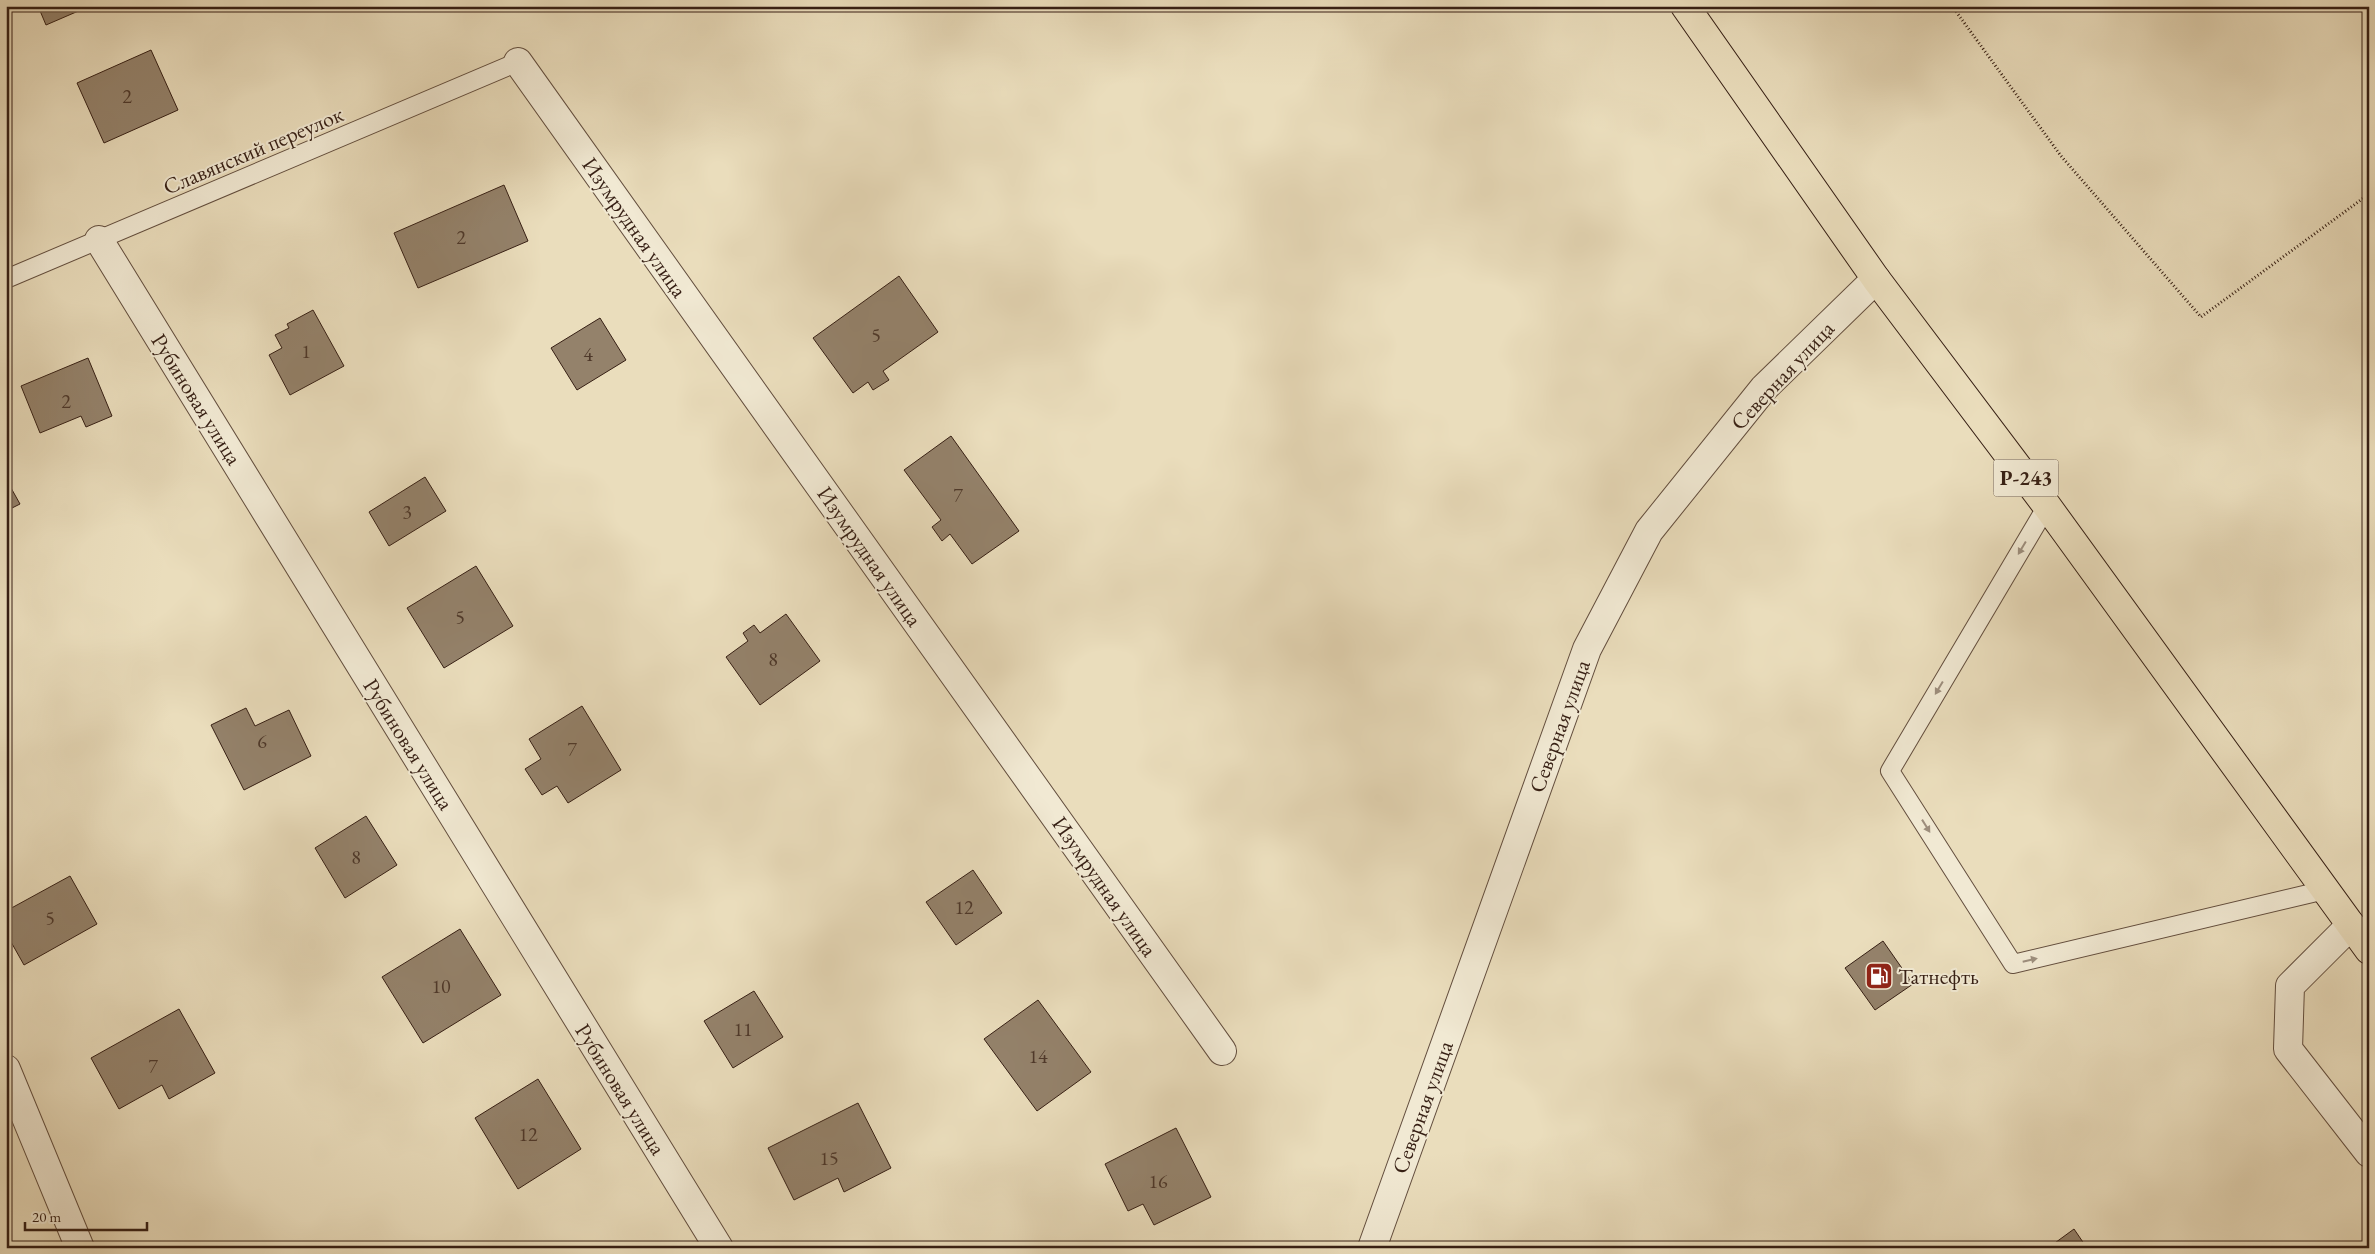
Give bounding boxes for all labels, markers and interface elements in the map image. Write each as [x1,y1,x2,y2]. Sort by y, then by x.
house number: 2 [122,83,132,109]
street label: Славянский переулок [159,99,348,202]
street label: Изумрудная улица [575,151,694,303]
house number: 2 [456,224,466,250]
street label: Северная улица [1724,314,1841,436]
house number: 5 [871,322,881,348]
street label: Рубиновая улица [145,328,249,471]
house number: 1 [301,338,311,364]
house number: 4 [583,341,593,367]
house number: 2 [61,388,71,414]
road number: Р-243 [1994,459,2058,496]
street label: Изумрудная улица [810,480,929,632]
house number: 7 [953,482,963,508]
house number: 3 [402,499,412,525]
one-way arrow [2018,541,2027,555]
house number: 5 [455,604,465,630]
house number: 8 [768,646,778,672]
street label: Северная улица [1522,656,1597,797]
street label: Рубиновая улица [357,673,461,816]
one-way arrow [1935,681,1944,694]
house number: 6 [257,728,267,754]
house number: 7 [567,736,577,762]
street label: Изумрудная улица [1045,810,1164,962]
one-way arrow [1921,820,1930,833]
house number: 8 [351,844,361,870]
house number: 12 [954,894,974,920]
house number: 5 [45,905,55,931]
one-way arrow [2022,956,2037,964]
fuel station icon: Татнефть [1864,961,1894,991]
place label: Татнефть [1898,962,1979,991]
house number: 10 [431,973,451,999]
house number: 11 [733,1016,753,1042]
street label: Рубиновая улица [569,1018,673,1161]
street label: Северная улица [1385,1037,1460,1178]
house number: 14 [1028,1043,1048,1069]
house number: 7 [148,1053,158,1079]
house number: 12 [518,1121,538,1147]
house number: 15 [819,1145,839,1171]
house number: 16 [1148,1168,1168,1194]
scale bar [25,1199,148,1231]
text: 20 m [32,1207,61,1226]

